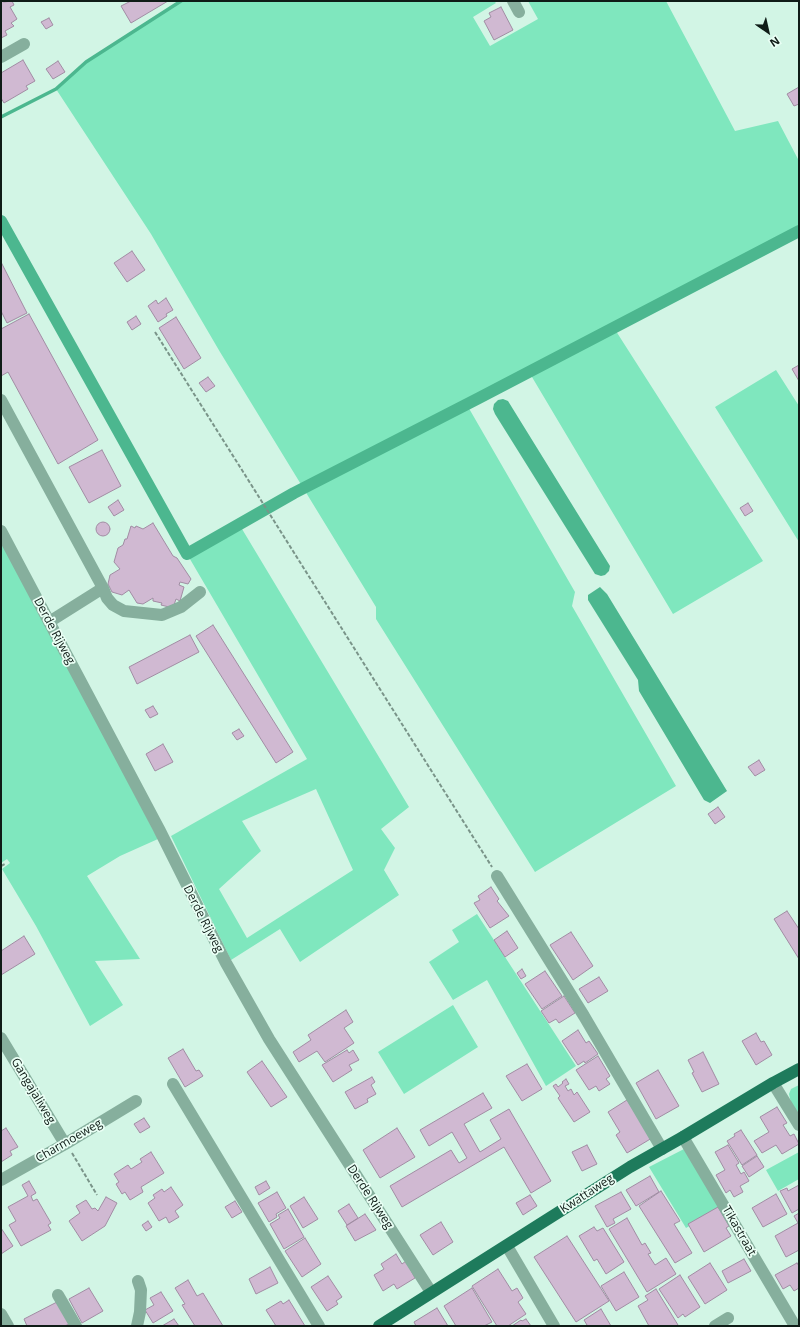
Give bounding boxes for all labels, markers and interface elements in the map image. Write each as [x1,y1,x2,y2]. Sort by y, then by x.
north arrow [748,12,788,52]
text: N [767,34,783,51]
street label: Derde Rijweg [30,595,78,667]
street label: Derde Rijweg [180,883,226,955]
street label: Gangajaliweg [8,1055,58,1127]
street label: Charmoeweg [33,1116,105,1166]
street label: Derde Rijweg [344,1162,396,1232]
street label: Kwattaweg [557,1171,617,1217]
street label: Tikastraat [719,1204,759,1258]

